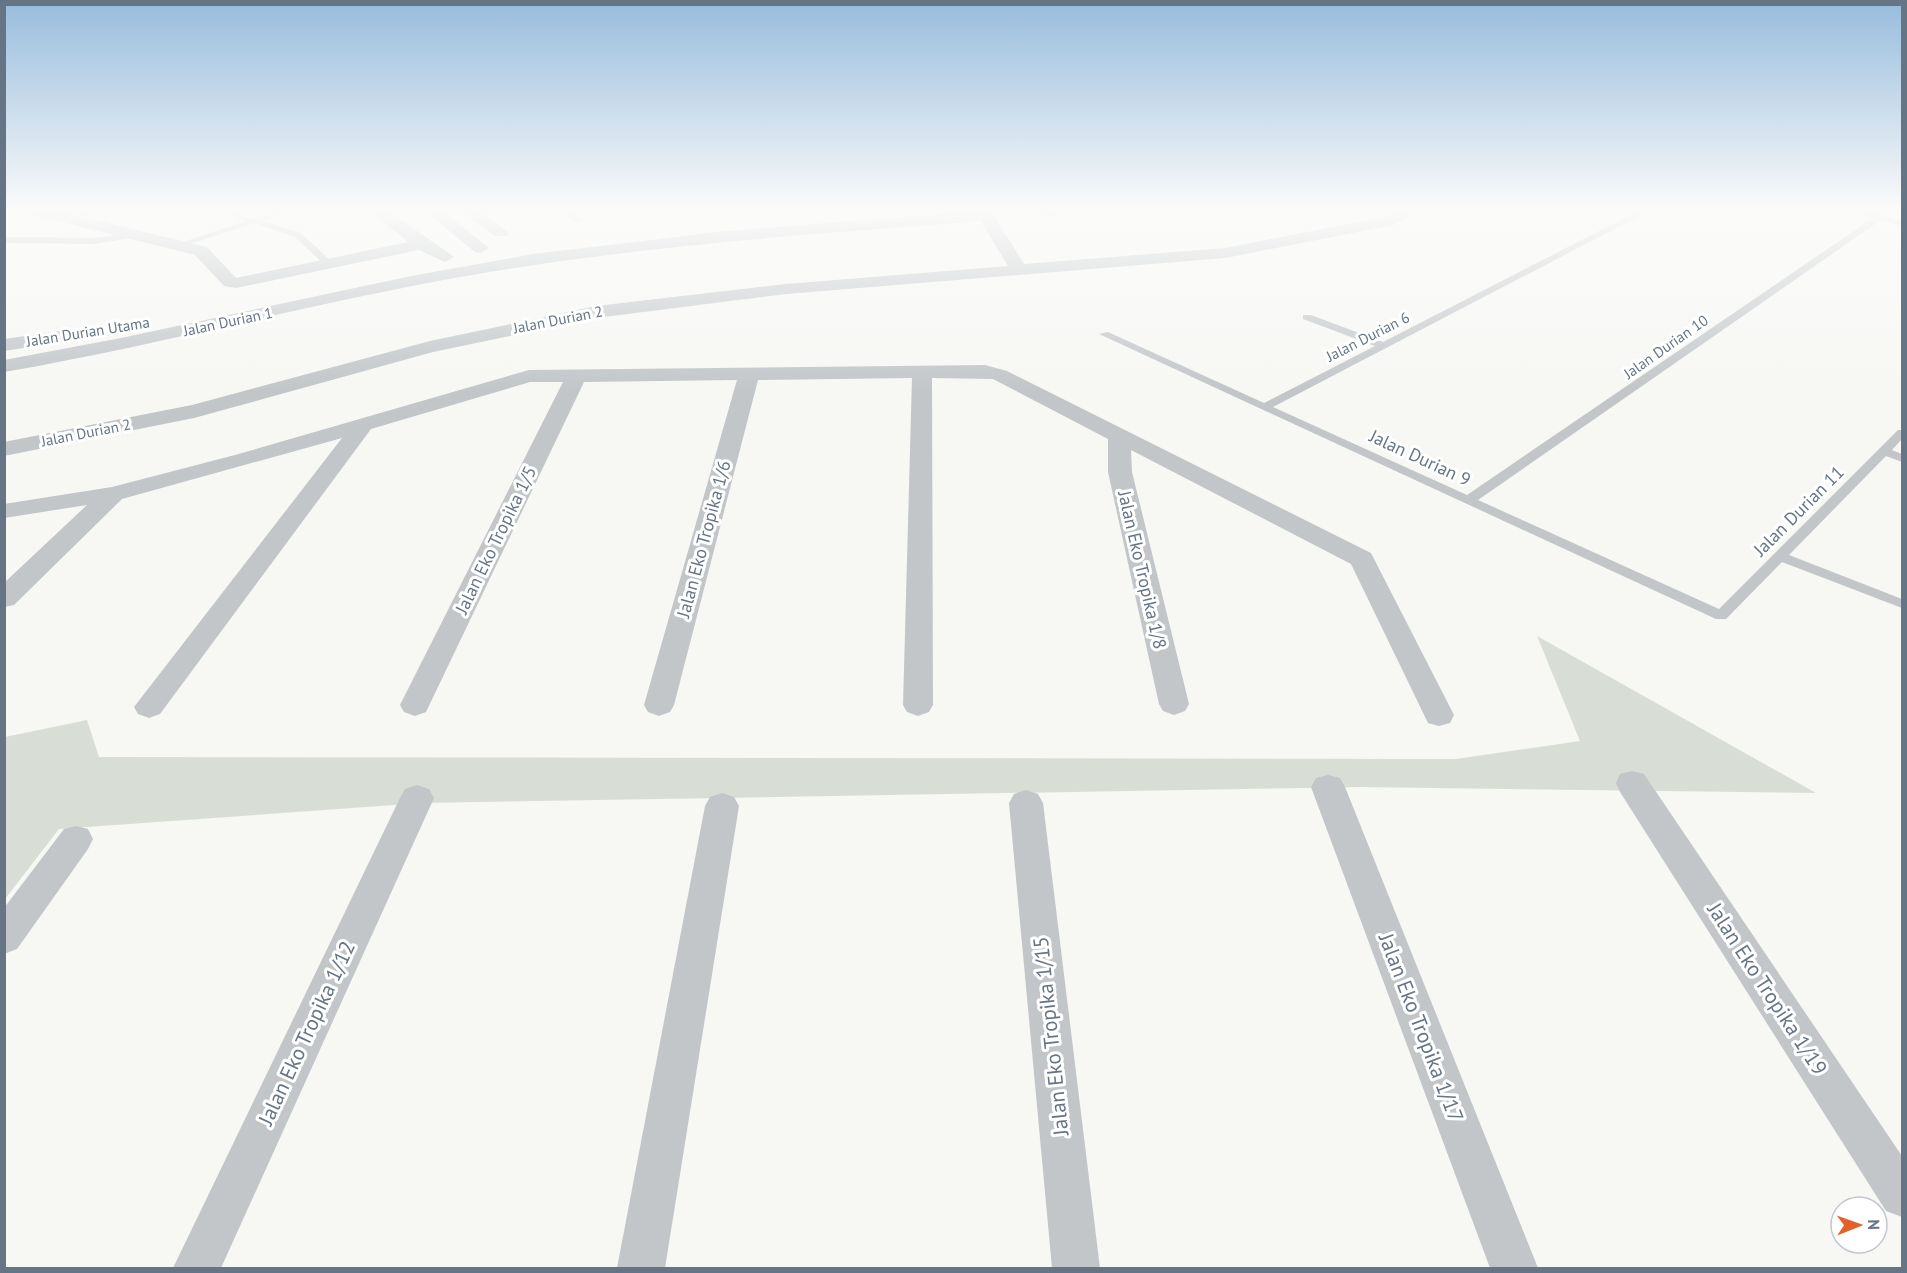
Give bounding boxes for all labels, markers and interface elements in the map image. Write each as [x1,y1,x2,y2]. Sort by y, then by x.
street label: Jalan Durian 2 [511,302,604,338]
street label: Jalan Durian 1 [181,303,274,340]
street label: Jalan Durian 6 [1322,308,1412,366]
street label: Jalan Durian 10 [1619,310,1712,383]
street label: Jalan Durian Utama [24,312,151,351]
street label: Jalan Durian 2 [39,415,132,451]
street label: Jalan Durian 9 [1365,424,1474,491]
street label: Jalan Eko Tropika 1/6 [671,458,736,621]
street label: Jalan Durian 11 [1748,461,1849,561]
street label: Jalan Eko Tropika 1/5 [449,462,541,618]
street label: Jalan Eko Tropika 1/8 [1113,488,1172,651]
street label: Jalan Eko Tropika 1/19 [1701,897,1833,1080]
street label: Jalan Eko Tropika 1/17 [1373,929,1470,1126]
street label: Jalan Eko Tropika 1/15 [1027,935,1074,1138]
street label: Jalan Eko Tropika 1/12 [252,936,361,1130]
north arrow [1829,1195,1889,1255]
text: N [1864,1219,1884,1230]

